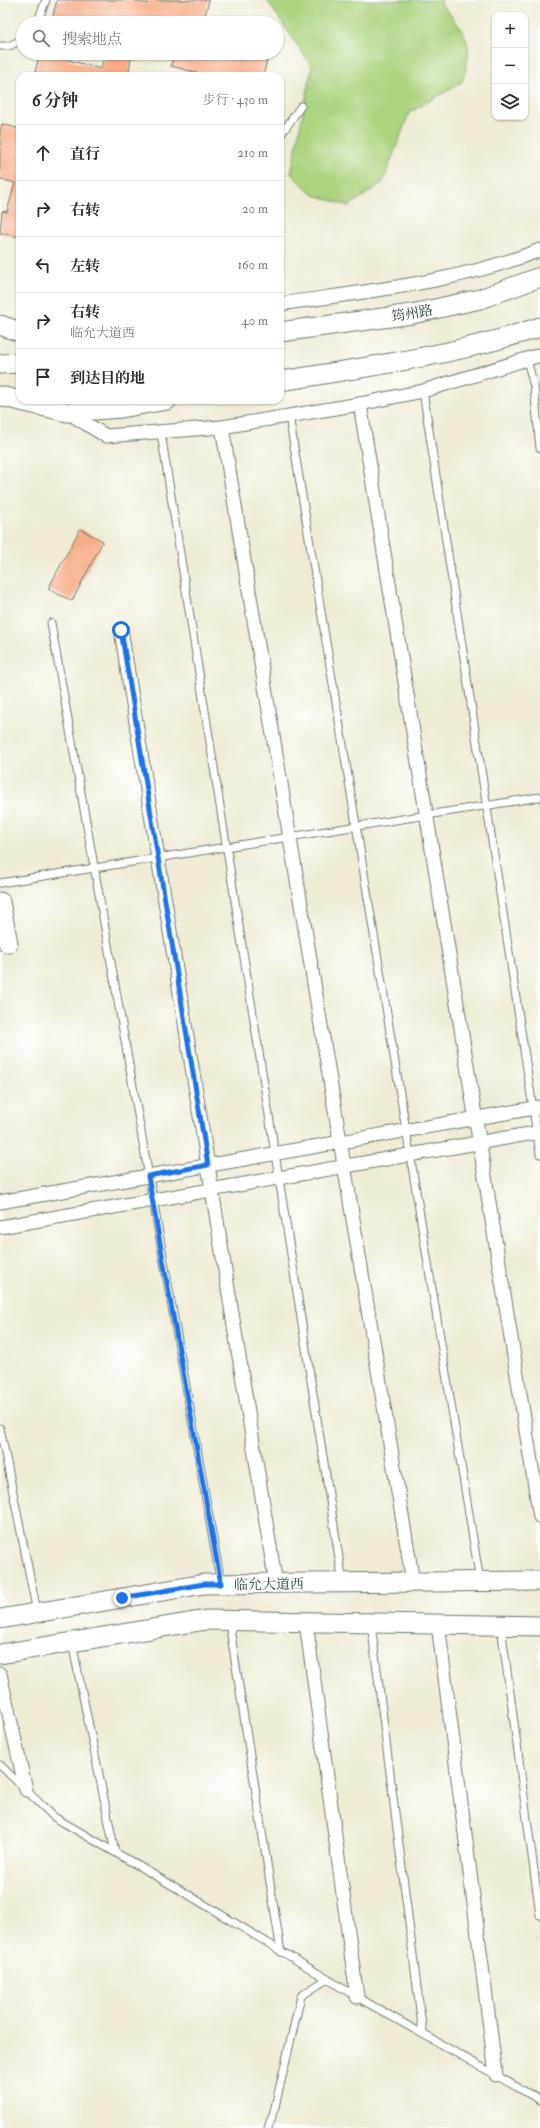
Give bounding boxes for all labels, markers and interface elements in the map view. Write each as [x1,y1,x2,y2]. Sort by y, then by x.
map controls [492,12,528,120]
button: + [492,12,528,48]
search box [16,16,284,60]
icon: search [30,27,52,49]
text: 搜索地点 [62,30,122,49]
button: − [492,48,528,84]
button: layers [492,84,528,120]
text: 6 分钟 [32,90,78,111]
text: 步行 · 430 m [202,92,268,108]
icon: ahead [32,142,54,164]
text: 直行 [70,145,100,164]
text: 210 m [237,145,268,161]
icon: right [32,198,54,220]
text: 右转 [70,201,100,220]
text: 20 m [242,201,268,217]
icon: left [32,254,54,276]
text: 左转 [70,257,100,276]
text: 160 m [237,257,268,273]
street label: 筠州路 [390,301,434,326]
text: 右转 [70,303,100,322]
icon: right [32,310,54,332]
text: 40 m [242,313,268,329]
text: 临允大道西 [70,325,135,341]
icon: arrive [32,366,54,388]
text: 到达目的地 [70,369,145,388]
route start [112,621,130,639]
street label: 临允大道西 [234,1575,304,1594]
route end [113,1589,131,1607]

